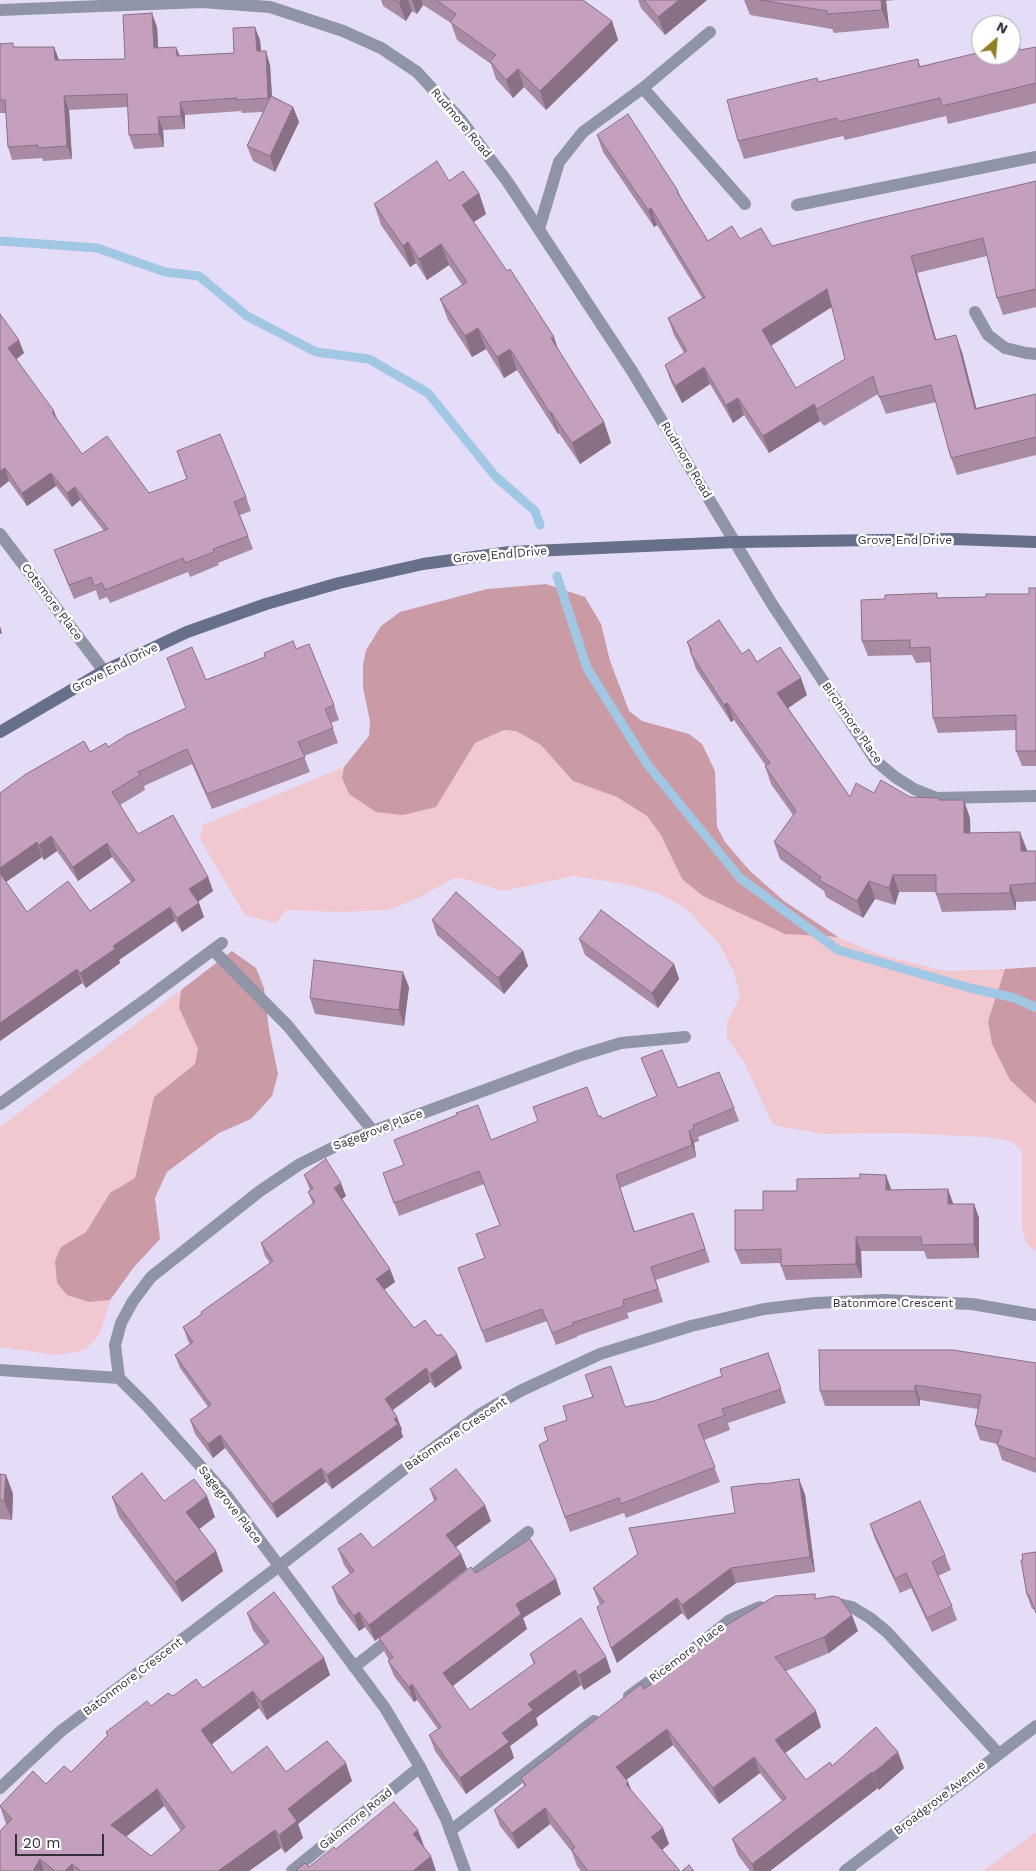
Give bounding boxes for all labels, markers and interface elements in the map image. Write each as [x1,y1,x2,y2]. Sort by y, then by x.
north arrow [971,15,1021,65]
text: N [994,18,1011,37]
street label: Rudmore Road [428,85,494,161]
street label: Rudmore Road [658,419,714,501]
street label: Grove End Drive [858,533,952,547]
street label: Grove End Drive [452,544,548,566]
street label: Cotsmore Place [18,561,86,643]
street label: Grove End Drive [70,640,160,696]
street label: Birchmore Place [819,680,885,766]
street label: Sagegrove Place [331,1106,425,1154]
street label: Batonmore Crescent [833,1296,953,1310]
street label: Batonmore Crescent [402,1394,510,1474]
street label: Sagegrove Place [195,1463,265,1547]
street label: Ricemore Place [647,1620,727,1686]
street label: Batonmore Crescent [81,1635,185,1719]
street label: Broadgrove Avenue [891,1758,989,1838]
street label: Galomore Road [316,1785,396,1853]
scale bar [18,1824,106,1856]
text: 20 m [23,1834,61,1852]

